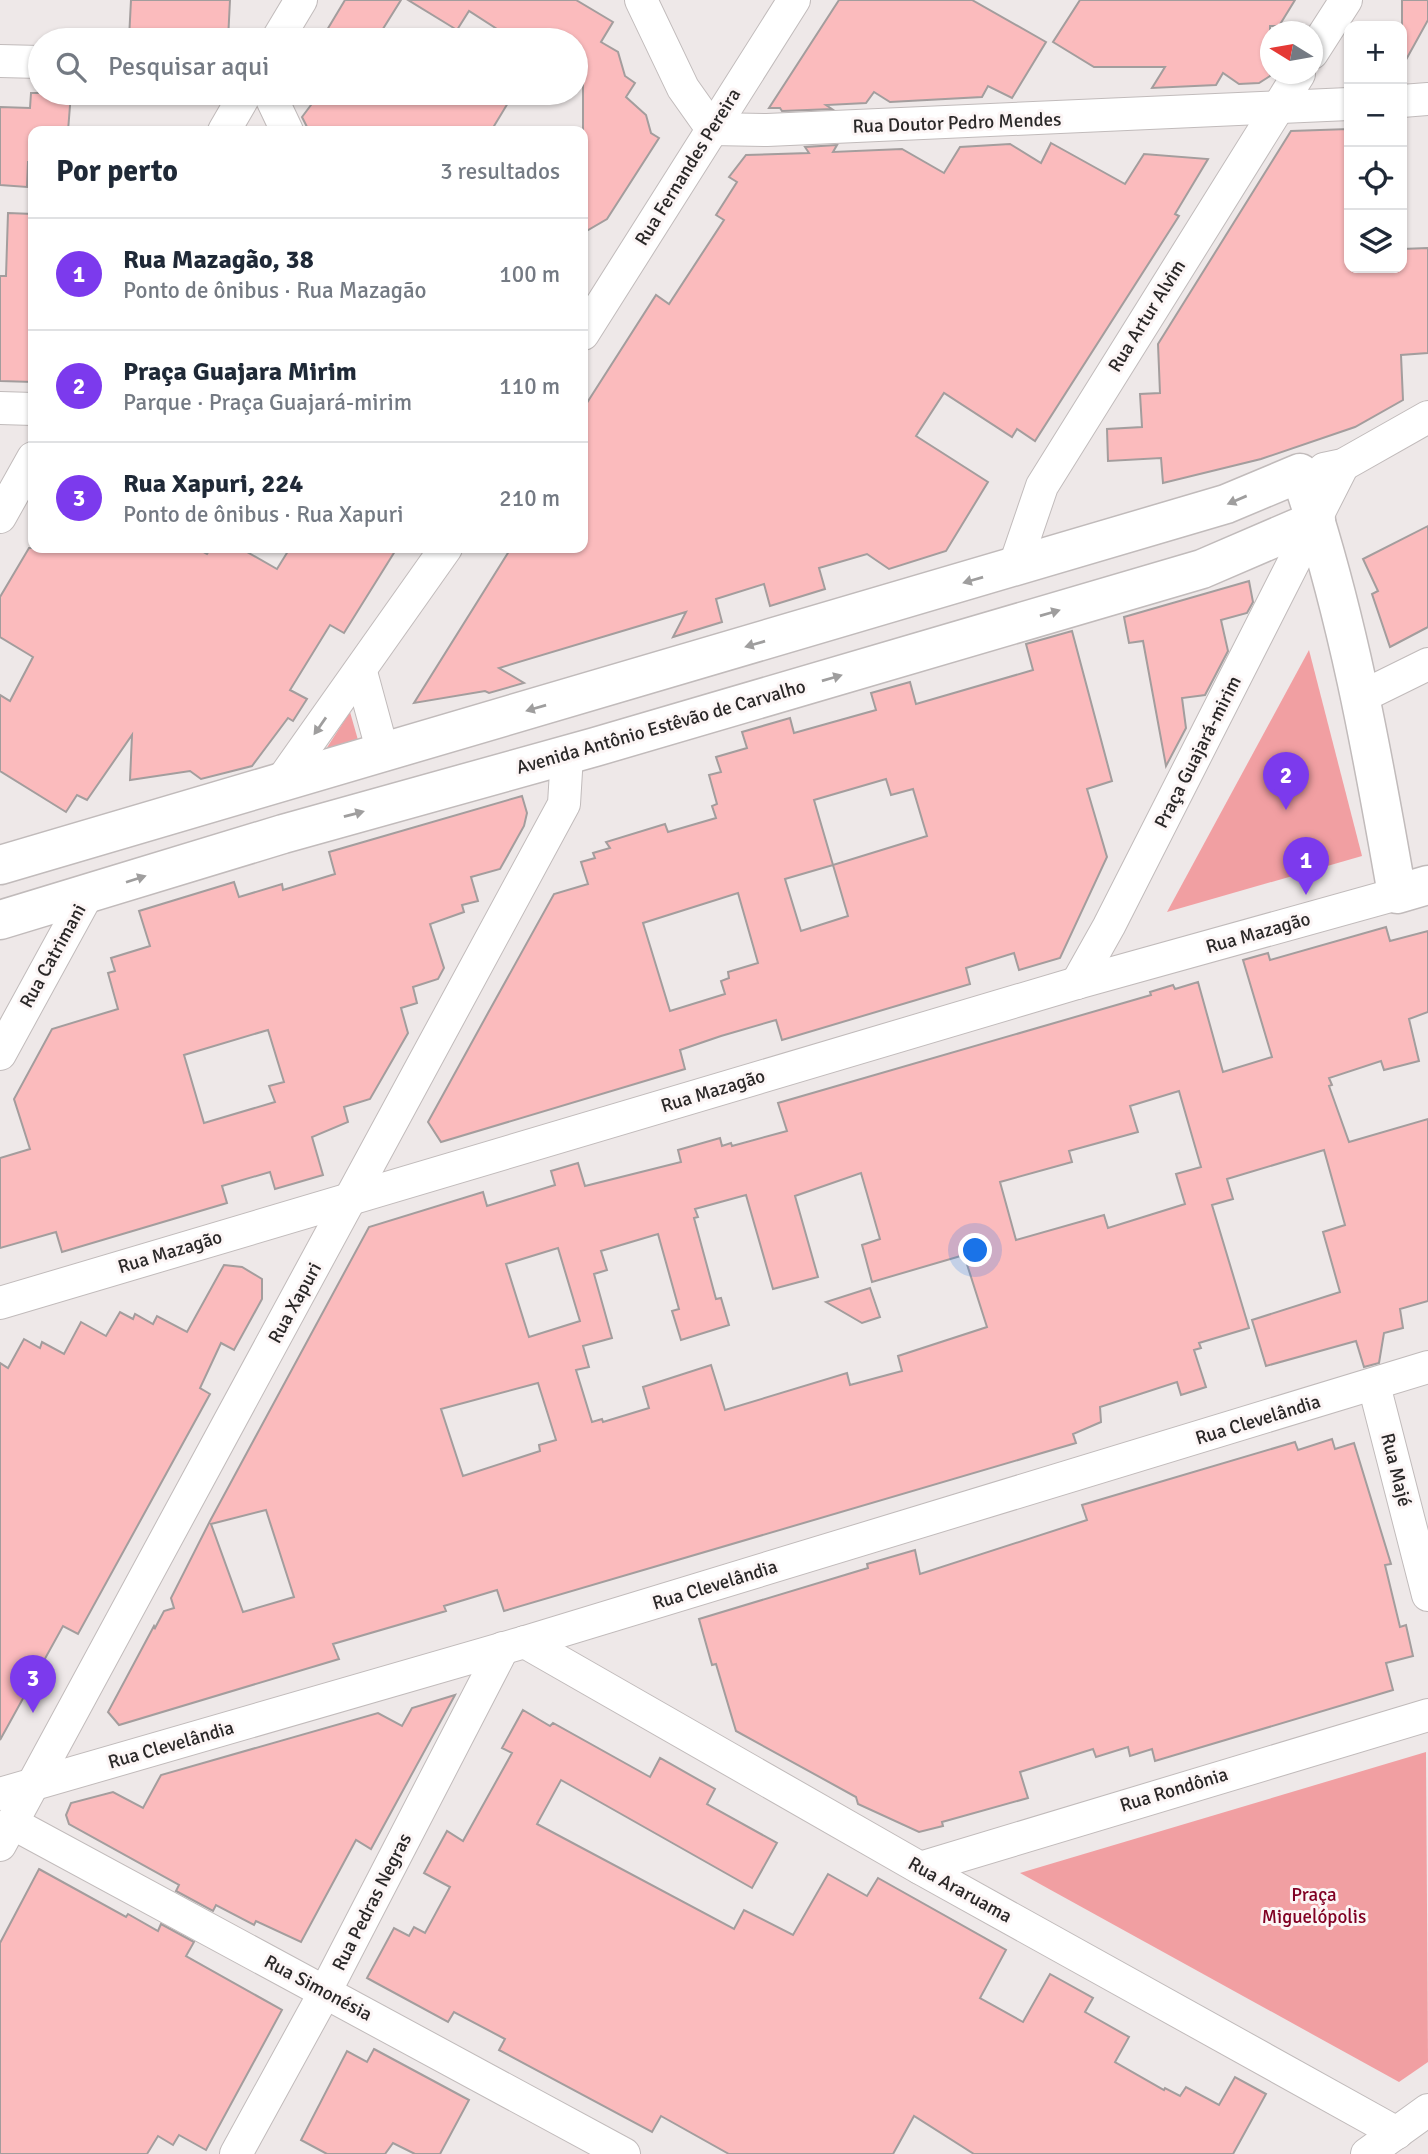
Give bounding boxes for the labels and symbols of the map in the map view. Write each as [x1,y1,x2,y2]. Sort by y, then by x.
north arrow [1260,21,1323,84]
street label: Rua Fernandes Pereira [630,84,746,250]
street label: Rua Doutor Pedro Mendes [852,107,1062,139]
street label: Rua Artur Alvim [1103,255,1191,377]
one-way arrow [1227,494,1248,505]
one-way arrow [962,576,983,586]
one-way arrow [1040,608,1061,618]
one-way arrow [744,640,765,650]
one-way arrow [821,672,842,682]
street label: Praça Guajará-mirim [1149,672,1247,832]
street label: Avenida Antônio Estêvão de Carvalho [514,674,809,780]
one-way arrow [526,704,547,714]
one-way arrow [313,717,327,735]
pin: 2 [1263,752,1309,810]
one-way arrow [343,808,365,819]
pin: 1 [1283,837,1329,895]
one-way arrow [125,873,146,884]
street label: Rua Catrimani [15,900,91,1012]
street label: Rua Mazagão [1203,907,1313,959]
street label: Rua Mazagão [658,1064,768,1118]
street label: Rua Mazagão [115,1225,225,1279]
your location [958,1233,992,1267]
street label: Rua Xapuri [263,1258,327,1348]
street label: Rua Clevelândia [1193,1390,1323,1450]
street label: Rua Majé [1375,1431,1417,1509]
street label: Rua Clevelândia [650,1555,780,1615]
pin: 3 [10,1655,56,1713]
street label: Rua Clevelândia [105,1716,237,1774]
street label: Rua Rondônia [1117,1762,1231,1818]
street label: Rua Pedras Negras [327,1829,417,1975]
street label: Rua Araruama [904,1852,1016,1928]
park label: Praça Miguelópolis [1262,1883,1366,1929]
street label: Rua Simonésia [260,1949,376,2027]

